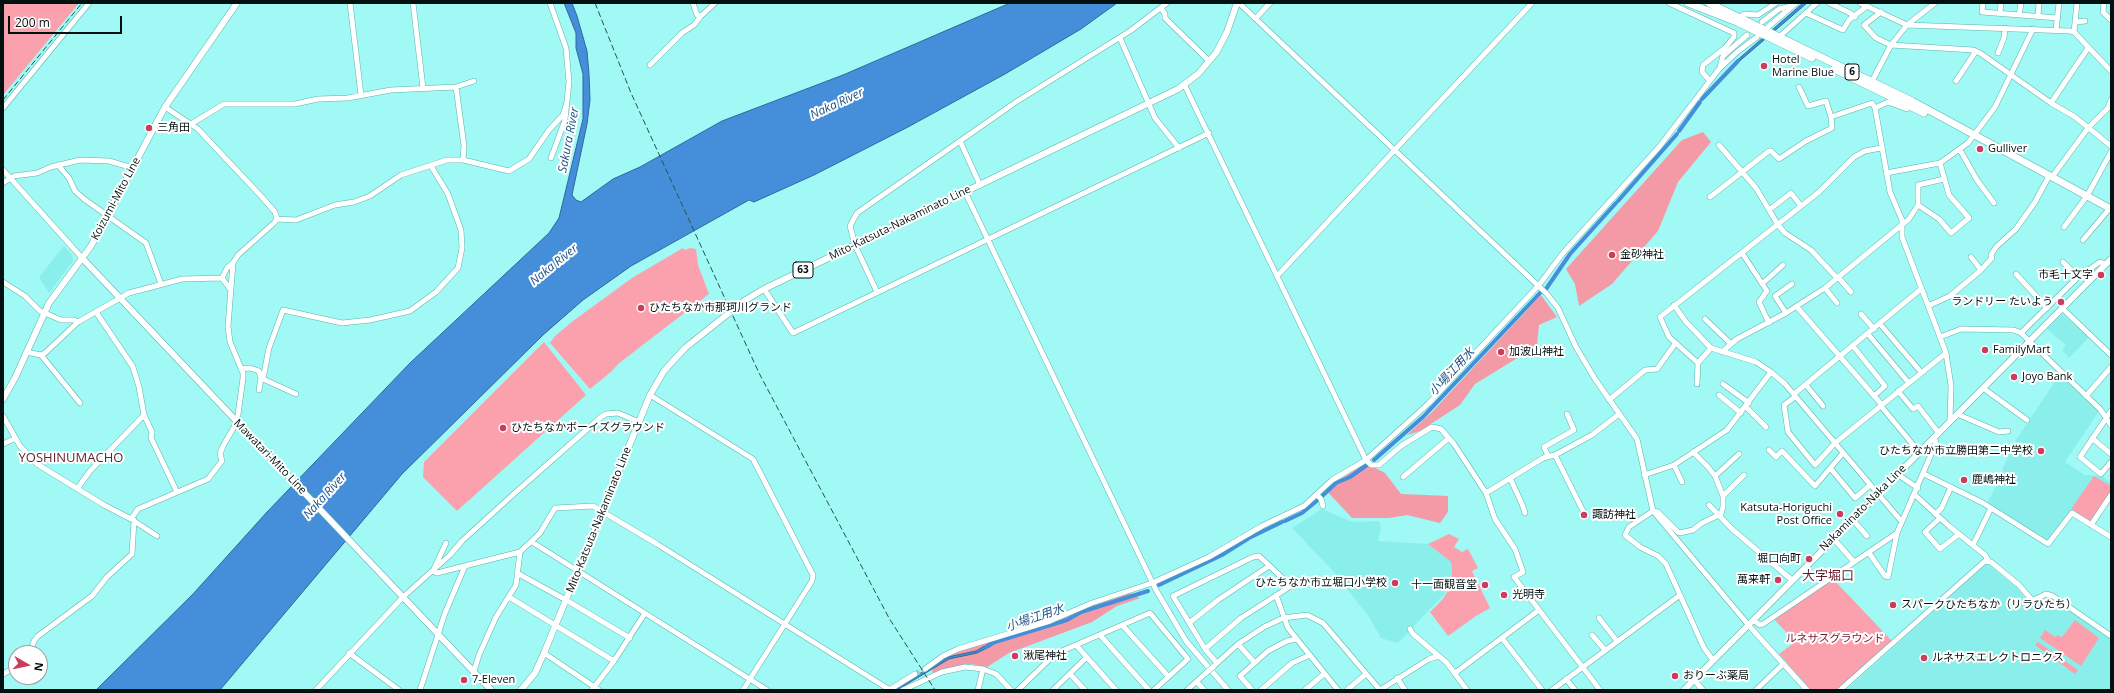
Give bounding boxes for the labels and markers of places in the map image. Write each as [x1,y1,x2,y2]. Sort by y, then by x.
place label: Hotel Marine Blue [1772,53,1834,79]
marker: Hotel Marine Blue [1759,61,1769,71]
place label: 三角田 [157,121,190,135]
marker: 三角田 [144,123,154,133]
place label: Gulliver [1988,142,2027,156]
marker: Gulliver [1975,144,1985,154]
place label: 金砂神社 [1620,248,1664,262]
marker: 金砂神社 [1607,250,1617,260]
place label: 市毛十文字 [2038,268,2093,282]
marker: 市毛十文字 [2096,270,2106,280]
place label: ランドリー たいよう [1951,295,2053,309]
marker: ランドリー たいよう [2056,297,2066,307]
place label: ひたちなか市那珂川グランド [649,301,792,315]
marker: ひたちなか市那珂川グランド [636,303,646,313]
place label: FamilyMart [1993,343,2050,357]
place label: 加波山神社 [1509,345,1564,359]
marker: FamilyMart [1980,345,1990,355]
marker: 加波山神社 [1496,347,1506,357]
place label: Joyo Bank [2022,370,2072,384]
marker: Joyo Bank [2009,372,2019,382]
place label: ひたちなかボーイズグラウンド [511,421,665,435]
marker: ひたちなかボーイズグラウンド [498,423,508,433]
place label: ひたちなか市立勝田第二中学校 [1879,444,2033,458]
marker: ひたちなか市立勝田第二中学校 [2036,446,2046,456]
place label: 鹿嶋神社 [1972,473,2016,487]
marker: 鹿嶋神社 [1959,475,1969,485]
place label: Katsuta-Horiguchi Post Office [1740,501,1832,527]
place label: 諏訪神社 [1592,508,1636,522]
marker: Katsuta-Horiguchi Post Office [1835,509,1845,519]
marker: 諏訪神社 [1579,510,1589,520]
place label: 堀口向町 [1757,552,1801,566]
marker: 堀口向町 [1804,554,1814,564]
place label: 萬来軒 [1737,573,1770,587]
marker: 萬来軒 [1773,575,1783,585]
place label: ひたちなか市立堀口小学校 [1255,576,1387,590]
marker: ひたちなか市立堀口小学校 [1390,578,1400,588]
place label: 十一面観音堂 [1411,578,1477,592]
marker: 十一面観音堂 [1480,580,1490,590]
place label: 光明寺 [1512,588,1545,602]
marker: 光明寺 [1499,590,1509,600]
place label: スパークひたちなか（リラひたち） [1901,598,2077,612]
marker: スパークひたちなか（リラひたち） [1888,600,1898,610]
place label: 湫尾神社 [1023,649,1067,663]
marker: 湫尾神社 [1010,651,1020,661]
place label: ルネサスエレクトロニクス [1932,651,2064,665]
marker: ルネサスエレクトロニクス [1919,653,1929,663]
place label: おりーぶ薬局 [1683,669,1749,683]
marker: おりーぶ薬局 [1670,671,1680,681]
place label: 7-Eleven [472,673,515,687]
marker: 7-Eleven [459,675,469,685]

